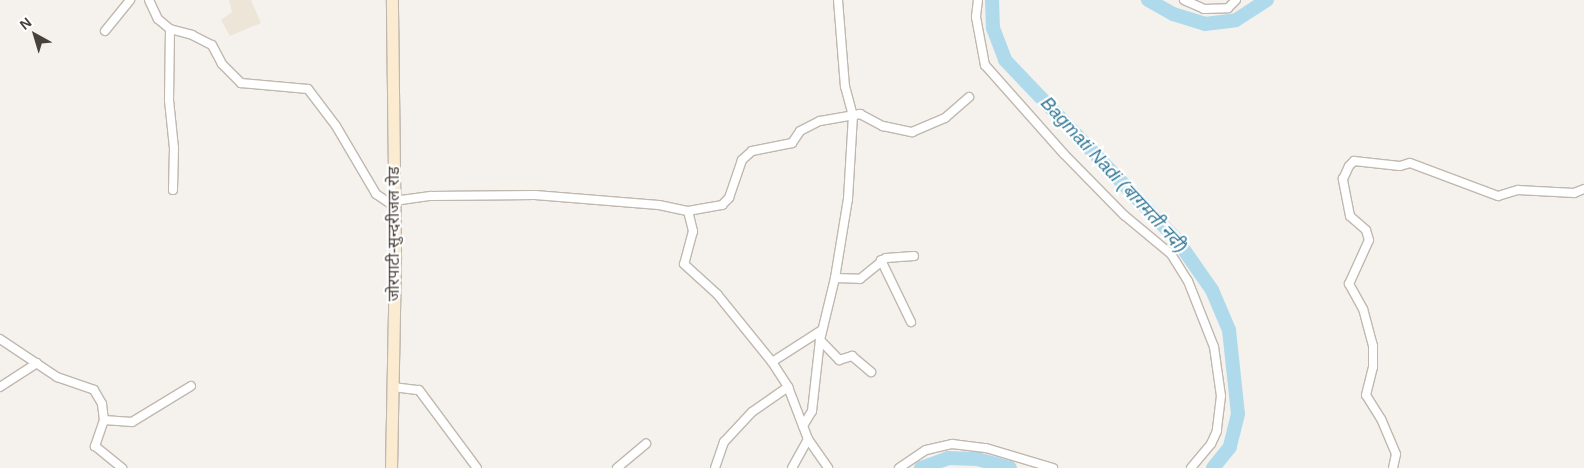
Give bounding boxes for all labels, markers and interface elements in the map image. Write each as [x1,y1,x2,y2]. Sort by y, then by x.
north arrow [10,10,60,60]
text: N [17,14,35,33]
water label: Bagmati Nadi (बागमती नदी) [1036,93,1192,257]
street label: जोरपाटी-सुन्दरीजल रोड [384,167,404,301]

